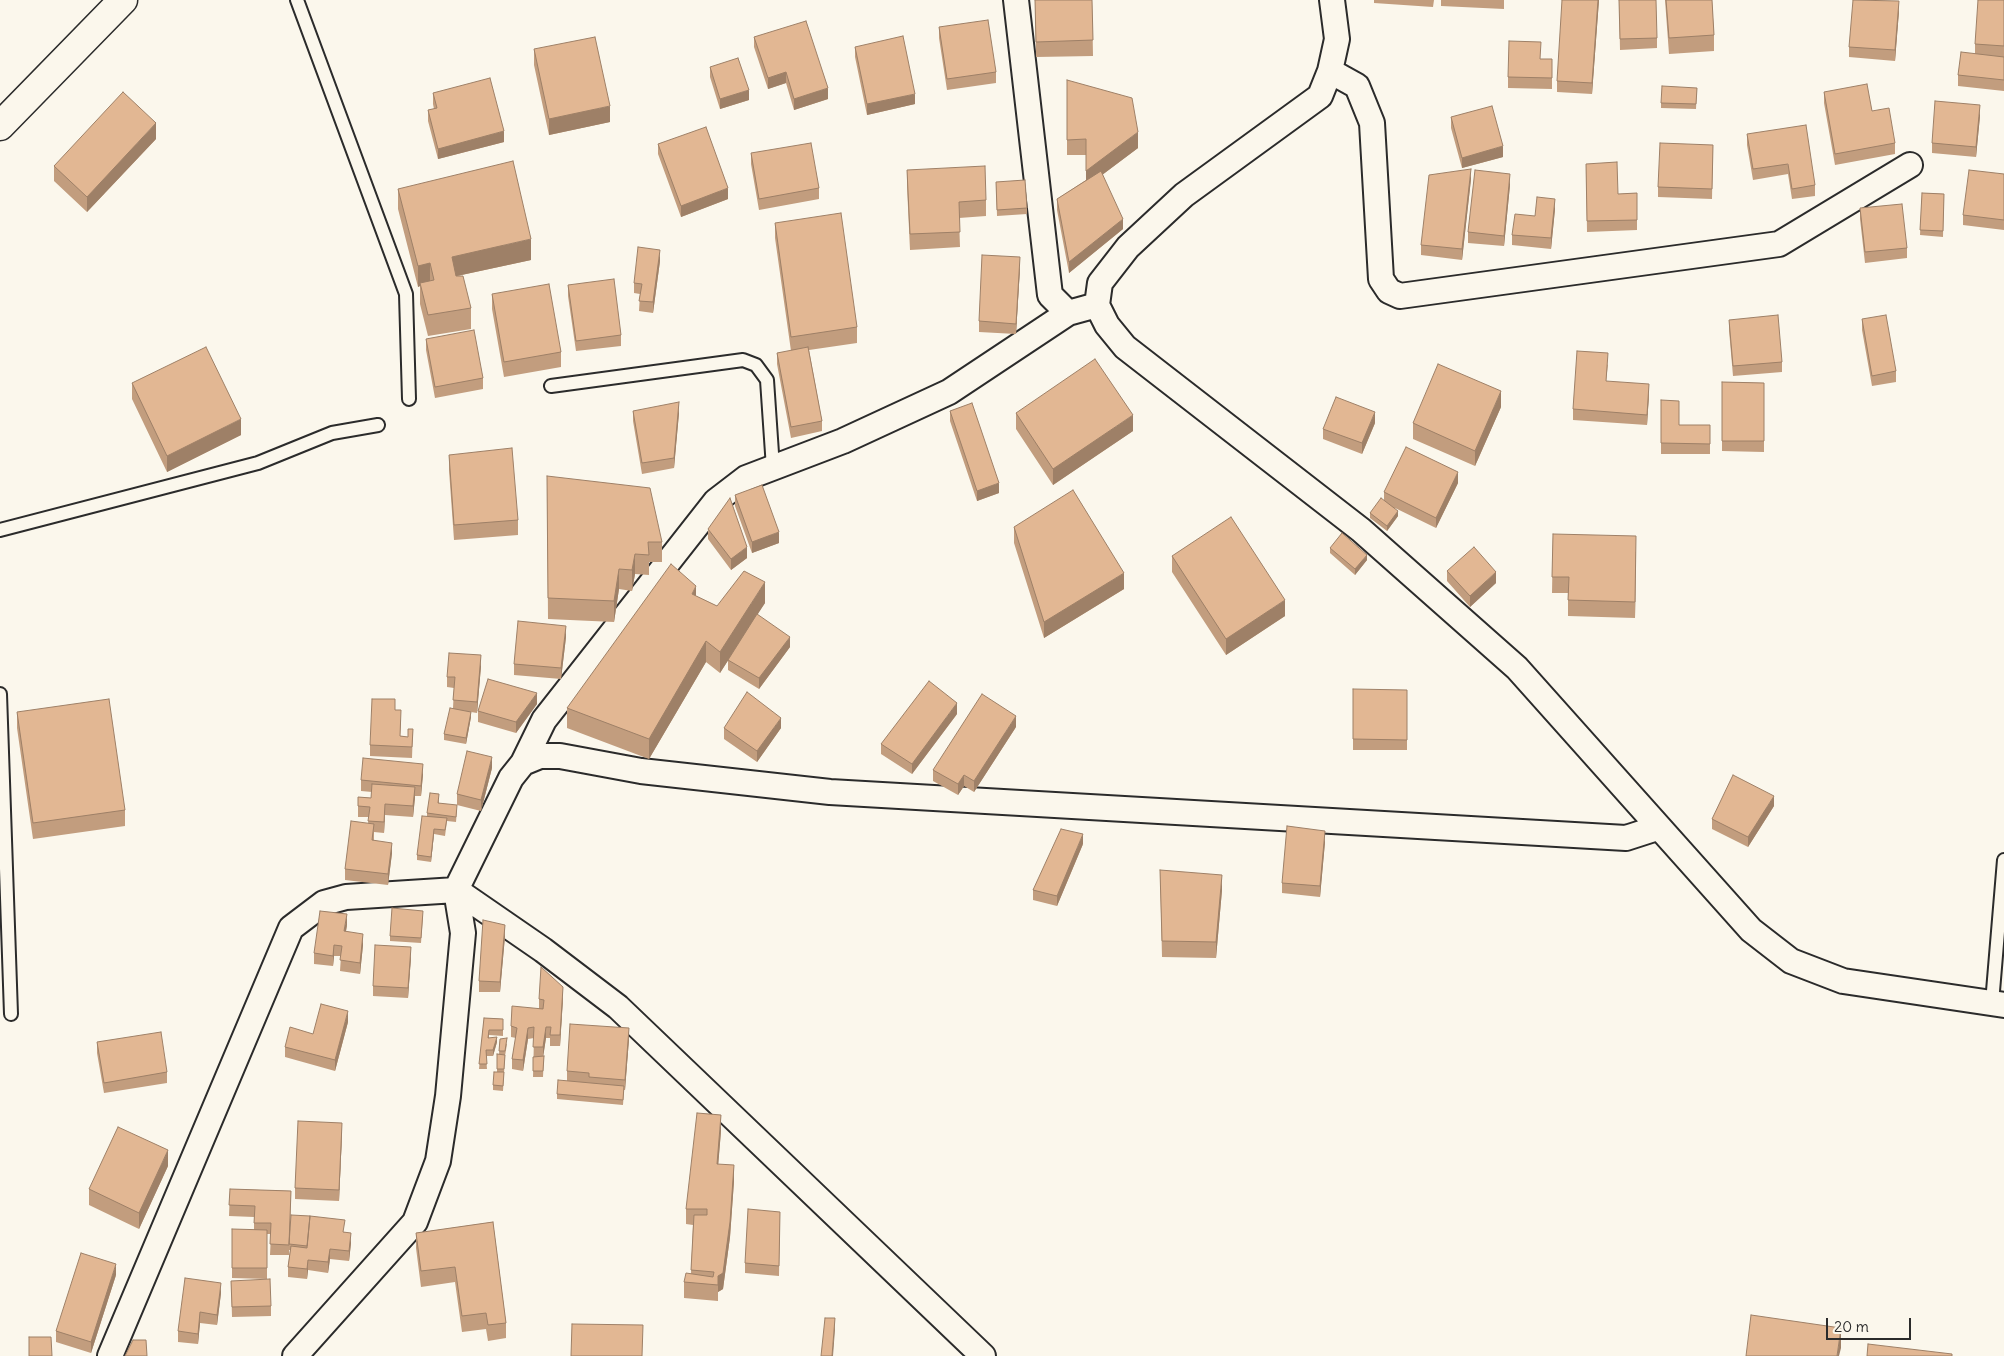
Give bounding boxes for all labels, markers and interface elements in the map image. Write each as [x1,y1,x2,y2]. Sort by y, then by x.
scale bar [1829,1308,1914,1340]
text: 20 m [1834,1317,1869,1336]

